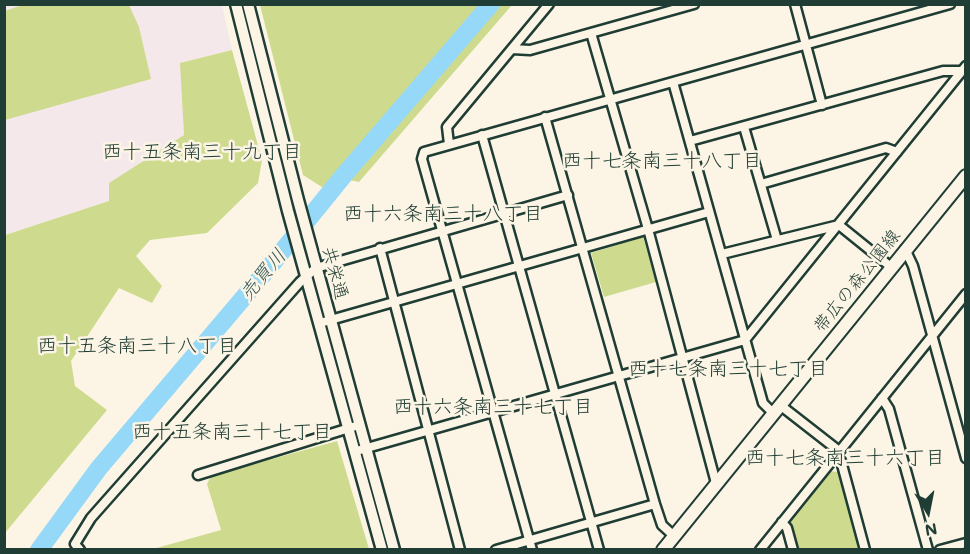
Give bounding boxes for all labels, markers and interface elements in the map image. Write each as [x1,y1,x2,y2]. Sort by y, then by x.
district label: 西十五条南三十九丁目 [102,140,302,164]
district label: 西十七条南三十八丁目 [562,149,762,173]
district label: 西十六条南三十八丁目 [343,202,543,226]
street label: 帯広の森公園線 [809,225,905,337]
water label: 売買川 [235,244,291,306]
street label: 共栄通 [318,244,352,302]
district label: 西十五条南三十八丁目 [37,334,237,358]
district label: 西十七条南三十七丁目 [628,357,828,381]
district label: 西十六条南三十七丁目 [393,395,593,419]
district label: 西十五条南三十七丁目 [132,420,332,444]
district label: 西十七条南三十六丁目 [745,446,945,470]
north arrow [898,482,958,542]
text: N [923,519,939,542]

